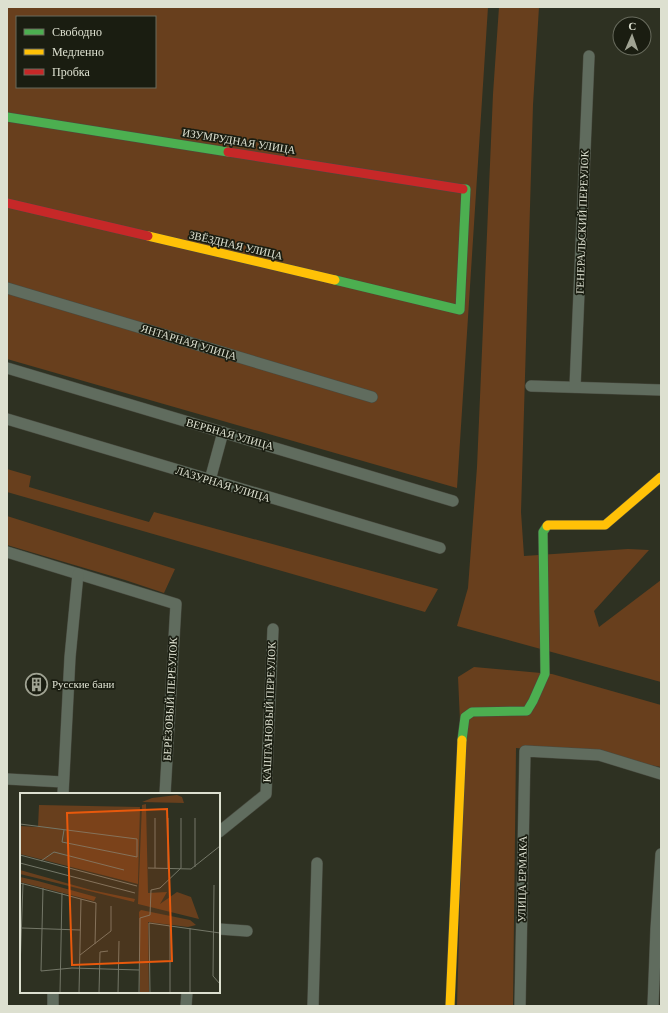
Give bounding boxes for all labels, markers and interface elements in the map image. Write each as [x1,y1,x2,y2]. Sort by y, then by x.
legend [16,16,156,88]
north arrow [612,16,652,56]
text: С [628,20,637,32]
text: Свободно [52,25,102,39]
text: Медленно [52,45,104,59]
text: Пробка [52,65,90,79]
street label: ИЗУМРУДНАЯ УЛИЦА [181,126,297,156]
street label: ГЕНЕРАЛЬСКИЙ ПЕРЕУЛОК [573,149,591,294]
street label: ЗВЁЗДНАЯ УЛИЦА [188,228,284,262]
street label: ЯНТАРНАЯ УЛИЦА [140,322,238,362]
street label: ВЕРБНАЯ УЛИЦА [185,416,275,452]
street label: ЛАЗУРНАЯ УЛИЦА [174,464,272,504]
street label: БЕРЁЗОВЫЙ ПЕРЕУЛОК [161,636,179,761]
street label: КАШТАНОВЫЙ ПЕРЕУЛОК [261,641,277,783]
building icon: Русские бани [23,671,49,697]
place label: Русские бани [52,678,115,690]
inset map [20,793,220,993]
street label: УЛИЦА ЕРМАКА [515,836,529,922]

